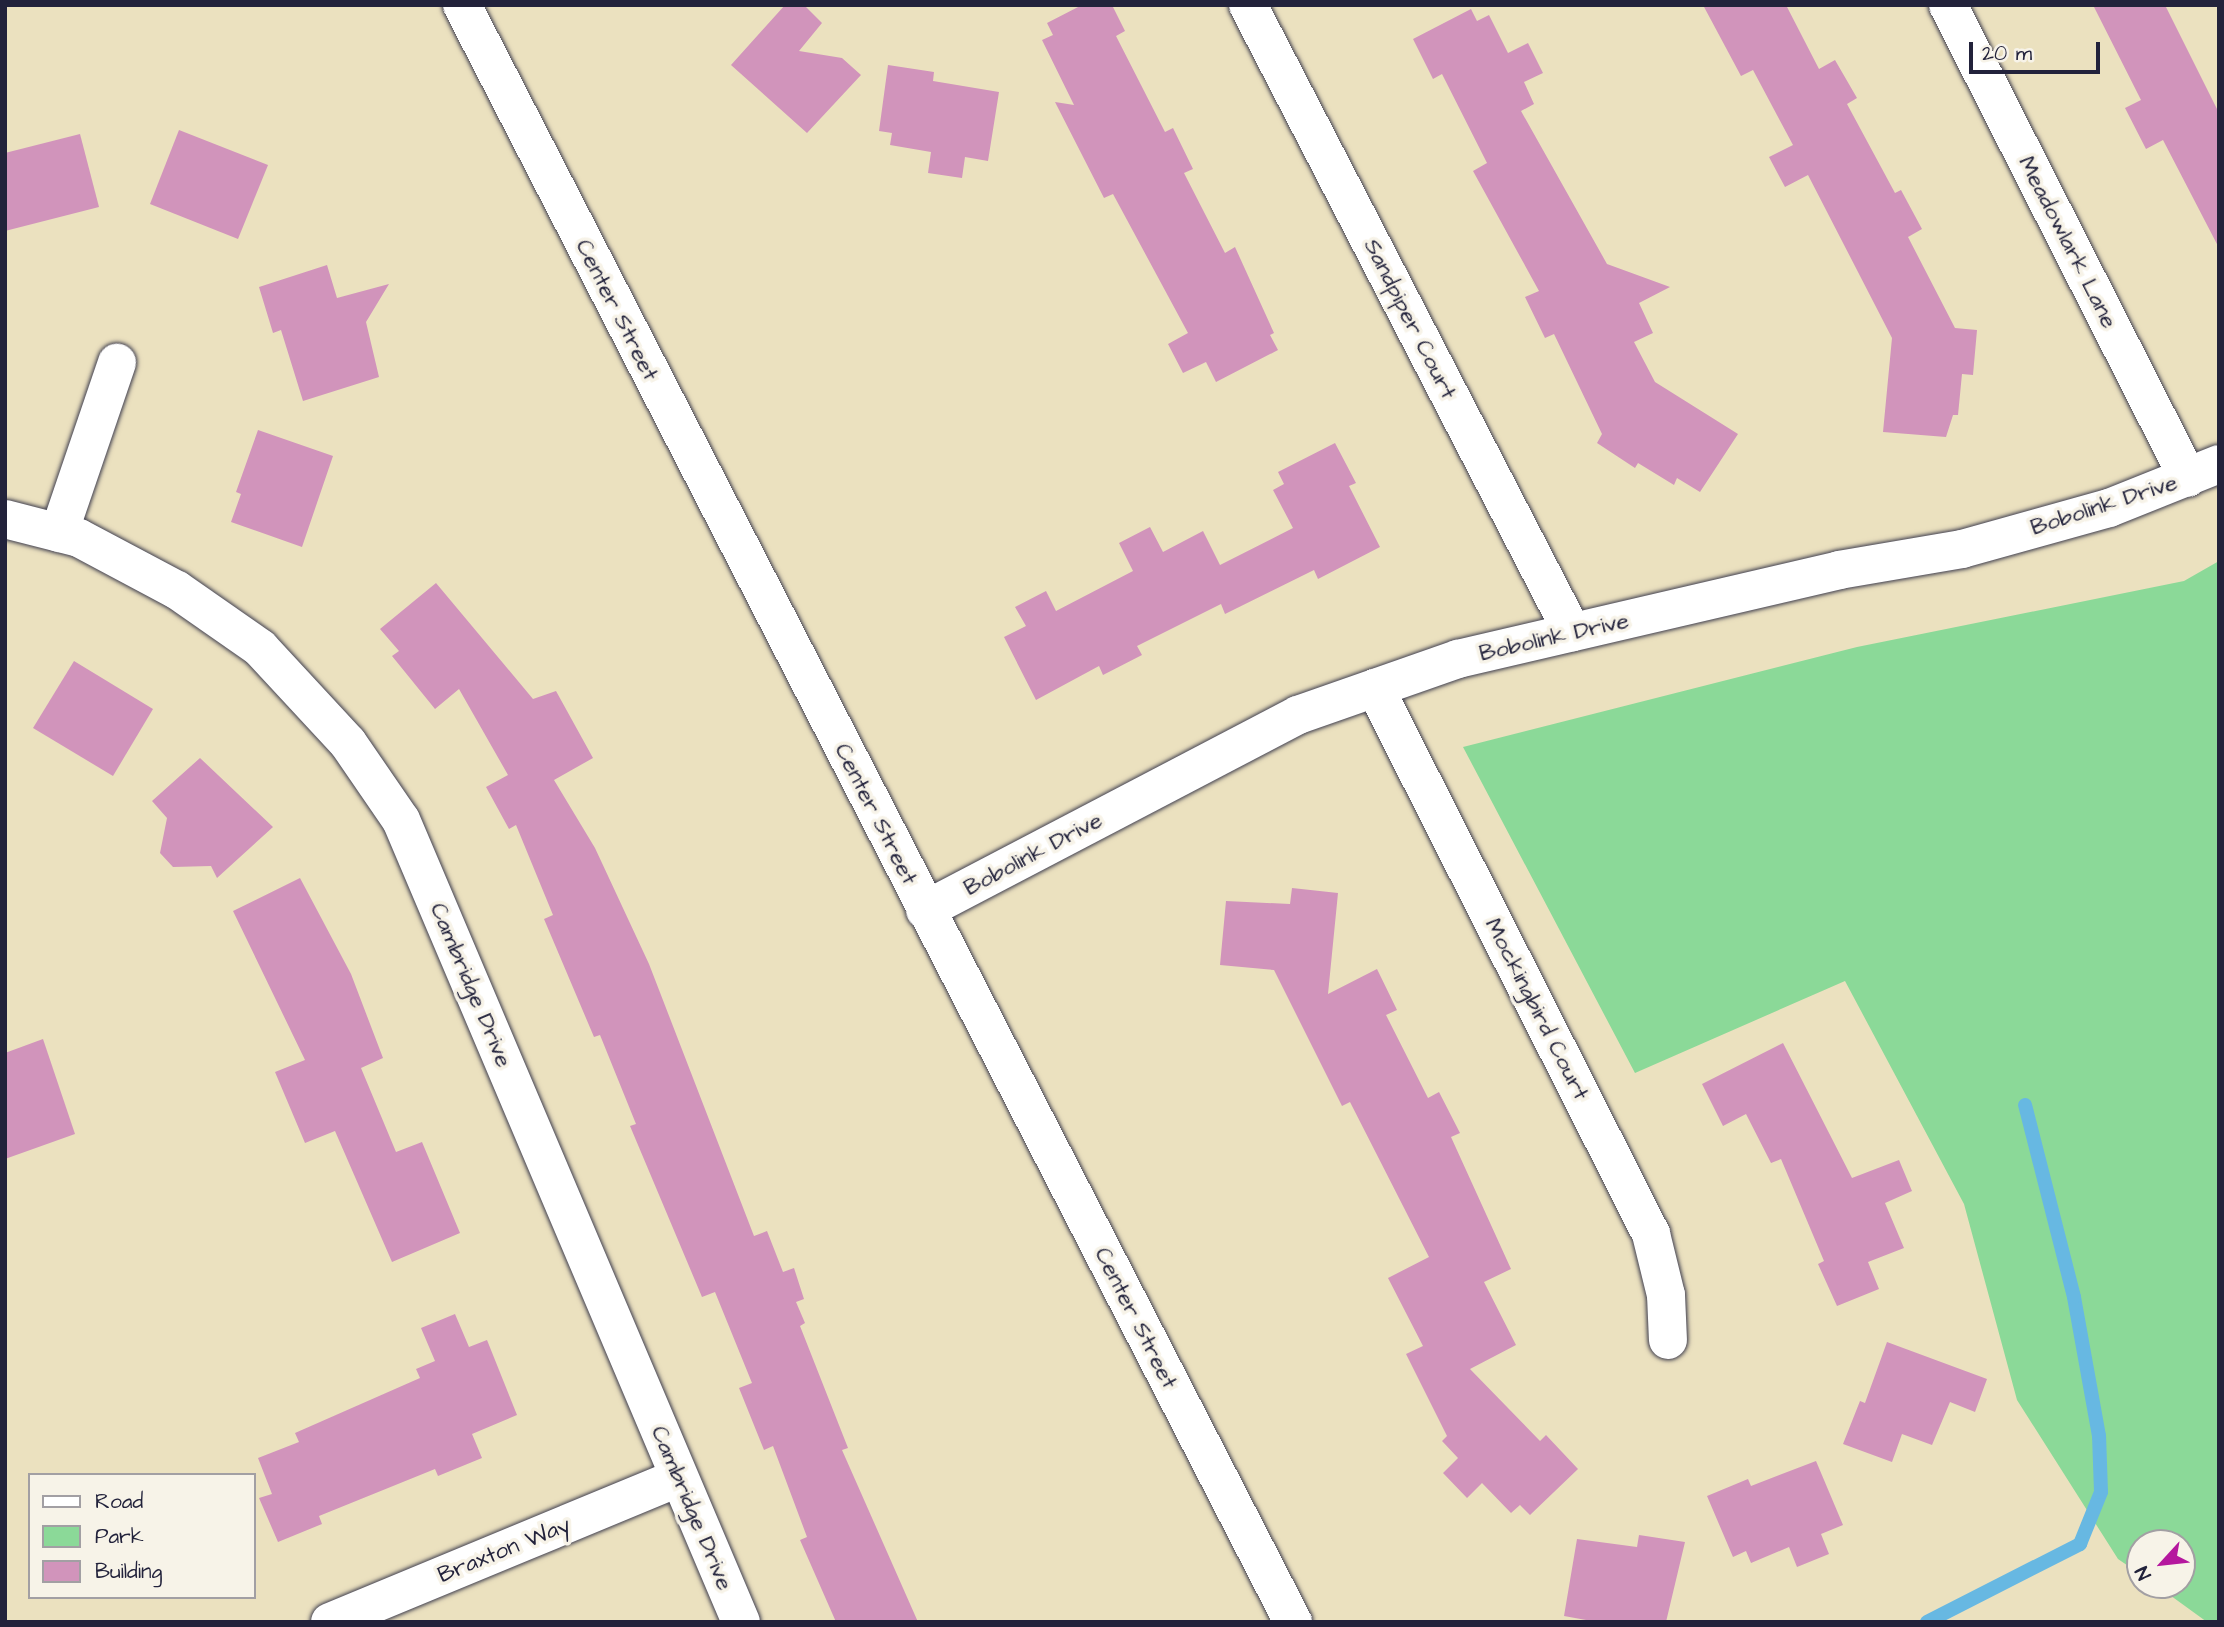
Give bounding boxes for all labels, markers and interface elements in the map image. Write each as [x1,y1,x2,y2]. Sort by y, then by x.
scale bar [1972,28,2103,72]
text: 20 m [1982,39,2032,68]
street label: Meadowlark Lane [2013,151,2123,333]
street label: Sandpiper Court [1358,234,1462,404]
street label: Center Street [570,235,664,385]
street label: Bobolink Drive [2027,468,2181,542]
street label: Bobolink Drive [1477,606,1631,668]
street label: Center Street [829,739,923,889]
street label: Bobolink Drive [959,806,1107,902]
street label: Cambridge Drive [424,899,518,1071]
street label: Mockingbird Court [1479,913,1595,1105]
street label: Center Street [1089,1243,1183,1393]
street label: Cambridge Drive [645,1422,739,1594]
legend [28,1473,256,1599]
text: Road [95,1487,143,1516]
street label: Braxton Way [434,1511,574,1589]
text: Park [95,1522,144,1551]
north arrow [2126,1529,2196,1599]
text: Building [95,1557,162,1586]
text: N [2129,1561,2158,1584]

